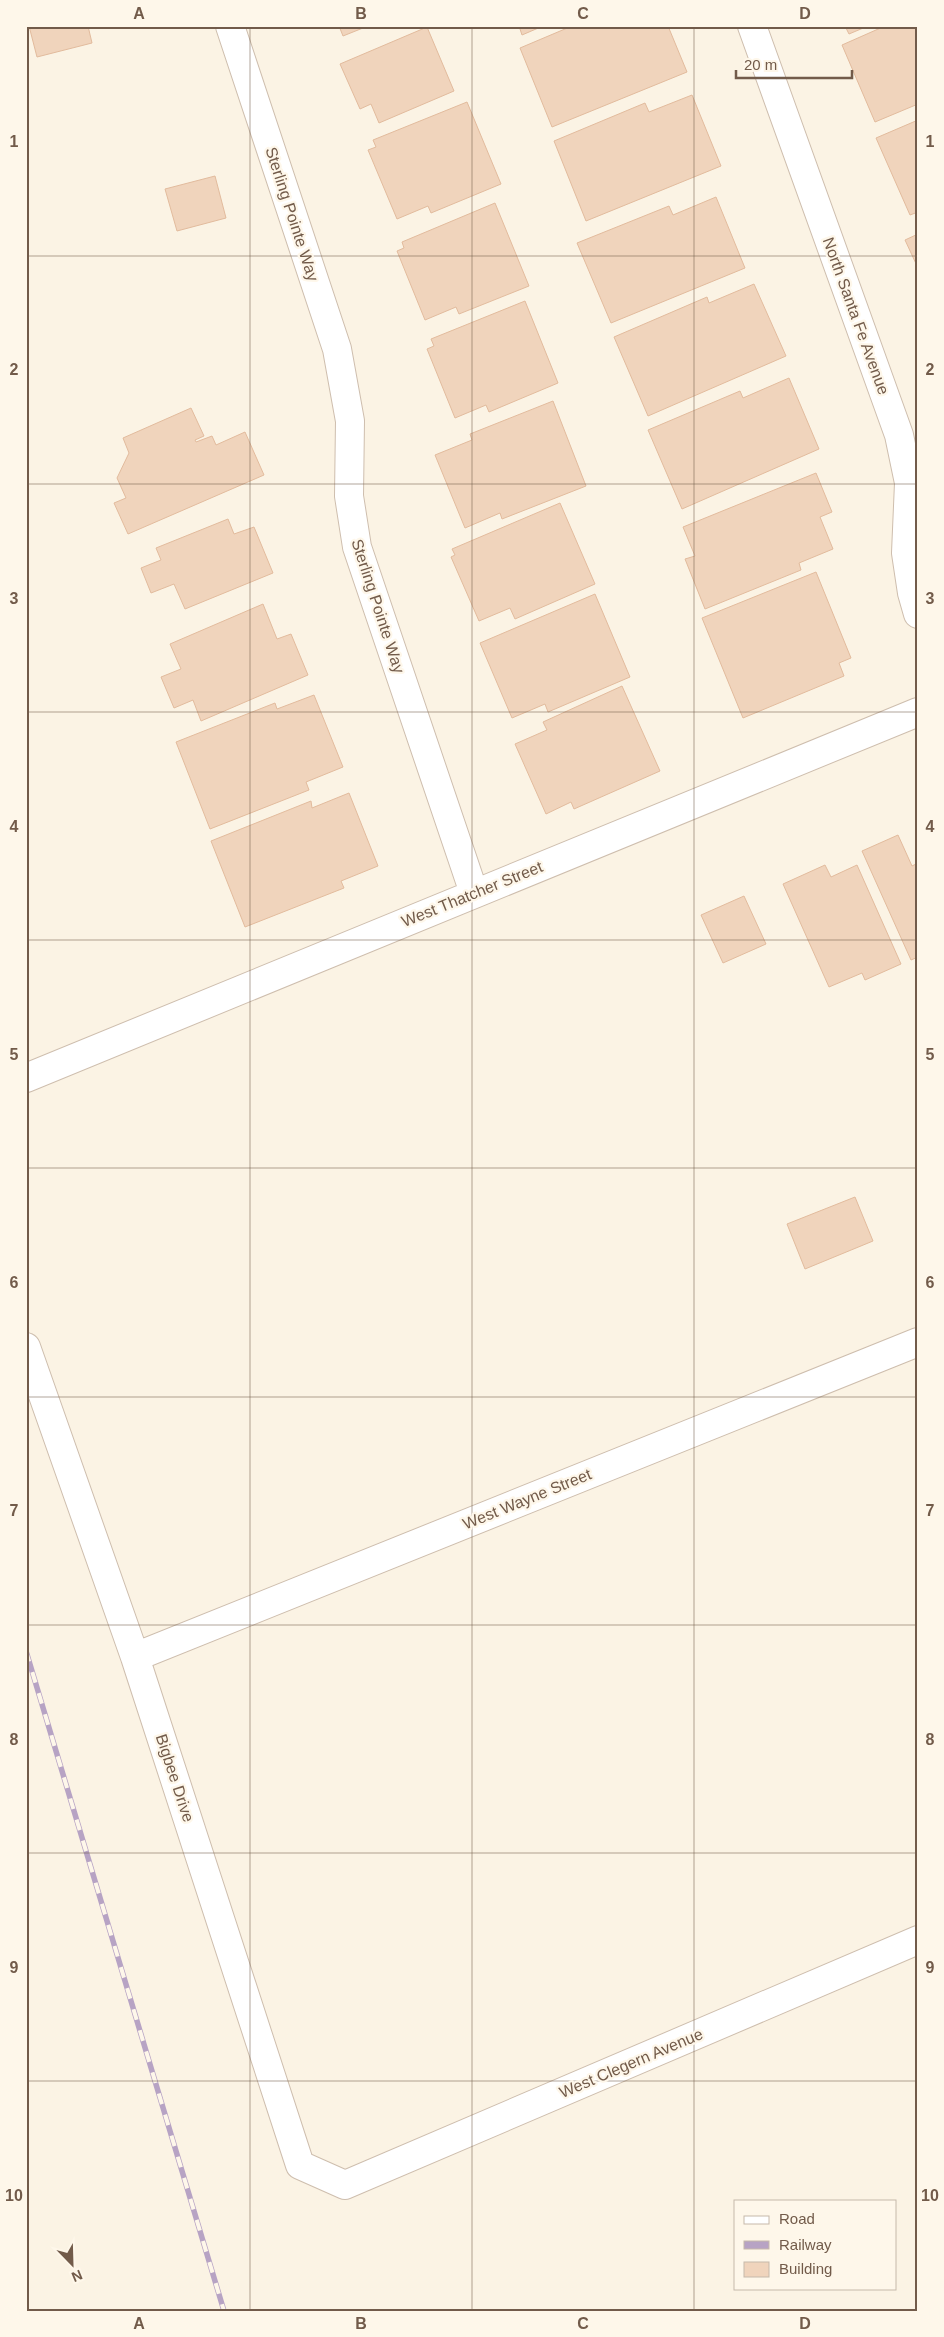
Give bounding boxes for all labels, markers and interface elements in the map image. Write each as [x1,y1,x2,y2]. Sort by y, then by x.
text: A [133,5,145,22]
text: B [355,5,367,22]
text: C [577,5,589,22]
text: D [799,5,811,22]
scale bar [736,48,853,80]
text: 20 m [744,56,777,73]
text: 1 [10,133,19,150]
text: 1 [926,133,935,150]
street label: Sterling Pointe Way [262,145,322,283]
street label: North Santa Fe Avenue [820,235,892,397]
text: 2 [10,361,19,378]
text: 2 [926,361,935,378]
street label: Sterling Pointe Way [348,537,408,675]
text: 3 [10,590,19,607]
text: 3 [926,590,935,607]
text: 4 [10,818,19,835]
text: 4 [926,818,935,835]
street label: West Thatcher Street [399,858,546,930]
text: 5 [10,1046,19,1063]
text: 5 [926,1046,935,1063]
text: 6 [10,1274,19,1291]
text: 6 [926,1274,935,1291]
street label: West Wayne Street [460,1465,594,1533]
text: 7 [10,1502,19,1519]
text: 7 [926,1502,935,1519]
text: 8 [10,1731,19,1748]
text: 8 [926,1731,935,1748]
street label: Bigbee Drive [153,1732,197,1824]
text: 9 [10,1959,19,1976]
text: 9 [926,1959,935,1976]
street label: West Clegern Avenue [557,2025,705,2101]
text: 10 [5,2187,23,2204]
text: 10 [921,2187,939,2204]
legend [734,2200,896,2290]
text: Road [779,2210,815,2227]
text: Railway [779,2236,832,2253]
north arrow [48,2240,98,2290]
text: Building [779,2260,832,2277]
text: N [69,2267,85,2285]
text: A [133,2315,145,2332]
text: B [355,2315,367,2332]
text: C [577,2315,589,2332]
text: D [799,2315,811,2332]

